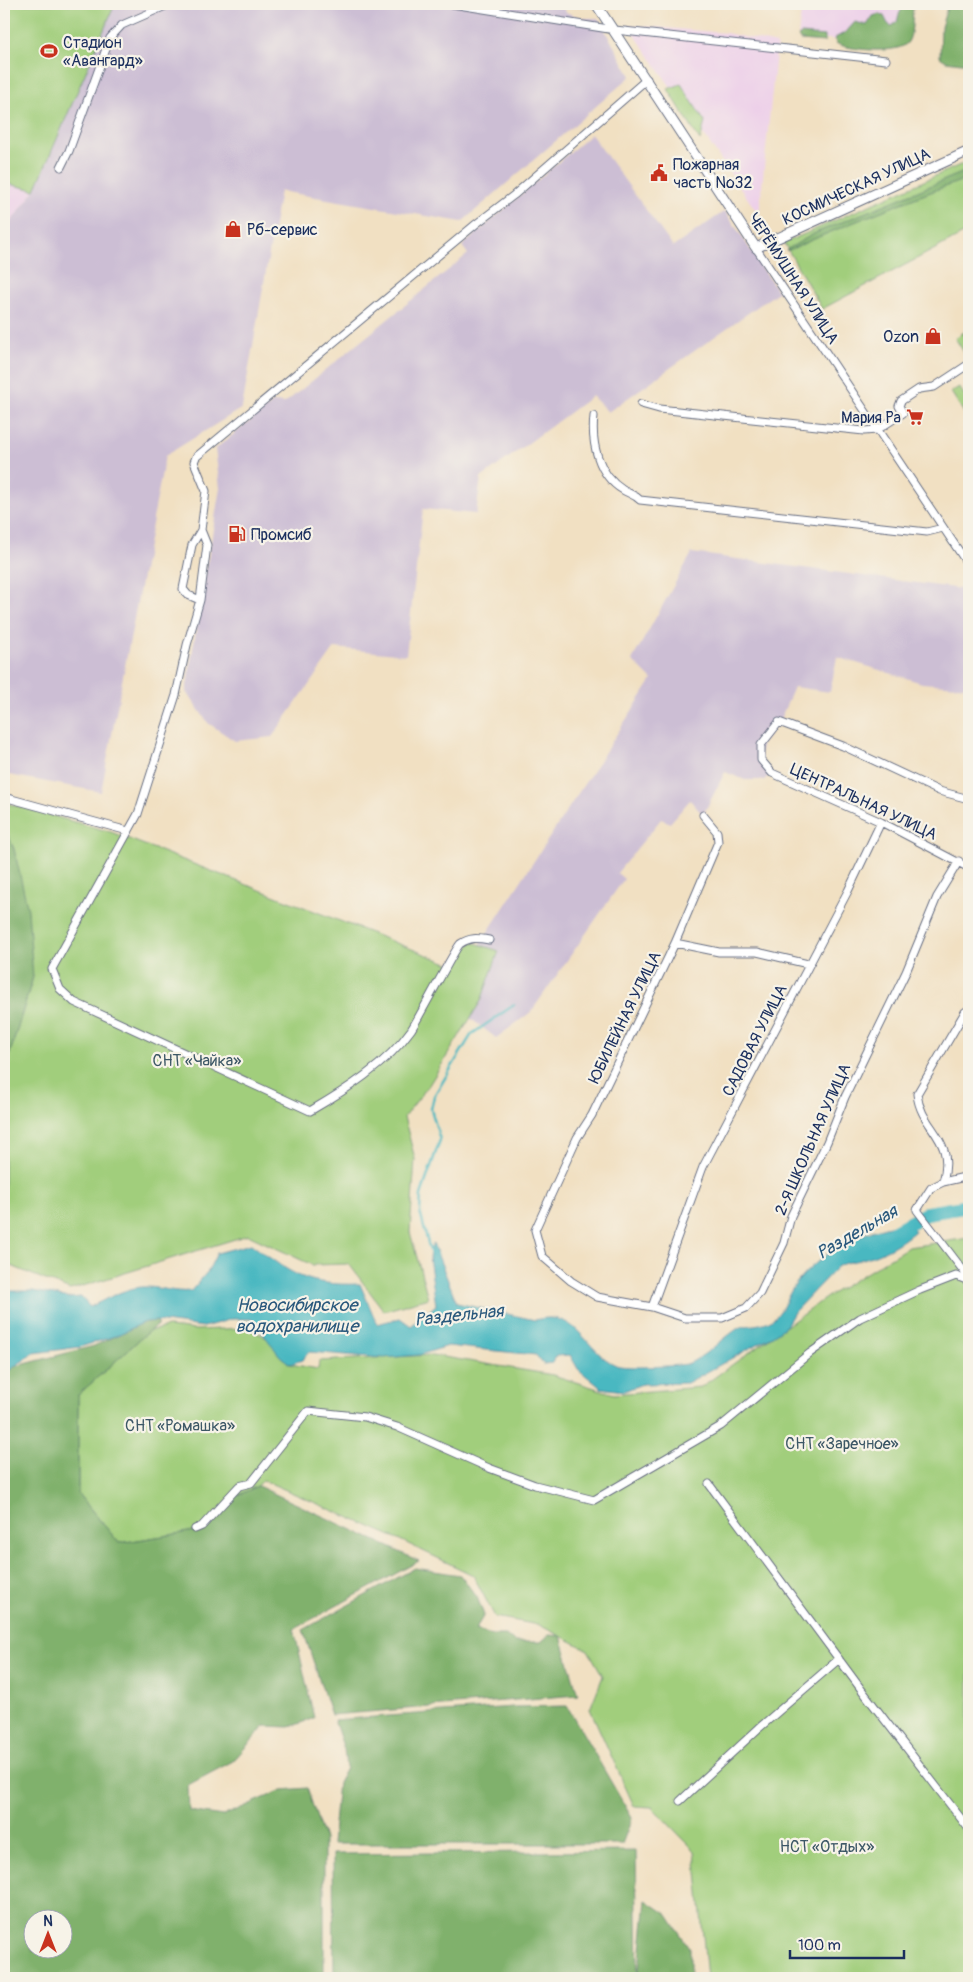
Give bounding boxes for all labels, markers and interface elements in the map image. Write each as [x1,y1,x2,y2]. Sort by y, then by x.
place label: Стадион «Авангард» [63,33,143,71]
sports icon: Стадион «Авангард» [39,41,59,61]
street label: КОСМИЧЕСКАЯ УЛИЦА [779,144,934,230]
place label: Пожарная часть №32 [673,155,753,193]
public building icon: Пожарная часть №32 [649,163,669,183]
street label: ЧЕРЁМУШНАЯ УЛИЦА [743,209,843,348]
shop icon: Рб-сервис [223,219,243,239]
place label: Рб-сервис [247,220,318,240]
shop icon: Ozon [923,326,943,346]
place label: Ozon [883,327,919,347]
supermarket icon: Мария Ра [905,407,925,427]
place label: Мария Ра [841,408,901,428]
fuel station icon: Промсиб [227,524,247,544]
place label: Промсиб [251,525,312,545]
street label: ЦЕНТРАЛЬНАЯ УЛИЦА [787,759,940,845]
street label: ЮБИЛЕЙНАЯ УЛИЦА [584,948,666,1087]
street label: САДОВАЯ УЛИЦА [718,981,792,1100]
park label: СНТ «Чайка» [153,1051,241,1071]
street label: 2-Я ШКОЛЬНАЯ УЛИЦА [770,1060,855,1218]
water label: Раздельная [813,1199,903,1265]
water label: Новосибирское водохранилище [236,1294,360,1338]
water label: Раздельная [413,1299,506,1332]
park label: СНТ «Ромашка» [125,1416,235,1436]
park label: СНТ «Заречное» [785,1434,899,1454]
park label: НСТ «Отдых» [780,1837,874,1857]
north arrow [22,1910,72,1960]
text: N [43,1913,53,1930]
scale bar [790,1927,904,1959]
text: 100 m [798,1936,841,1955]

